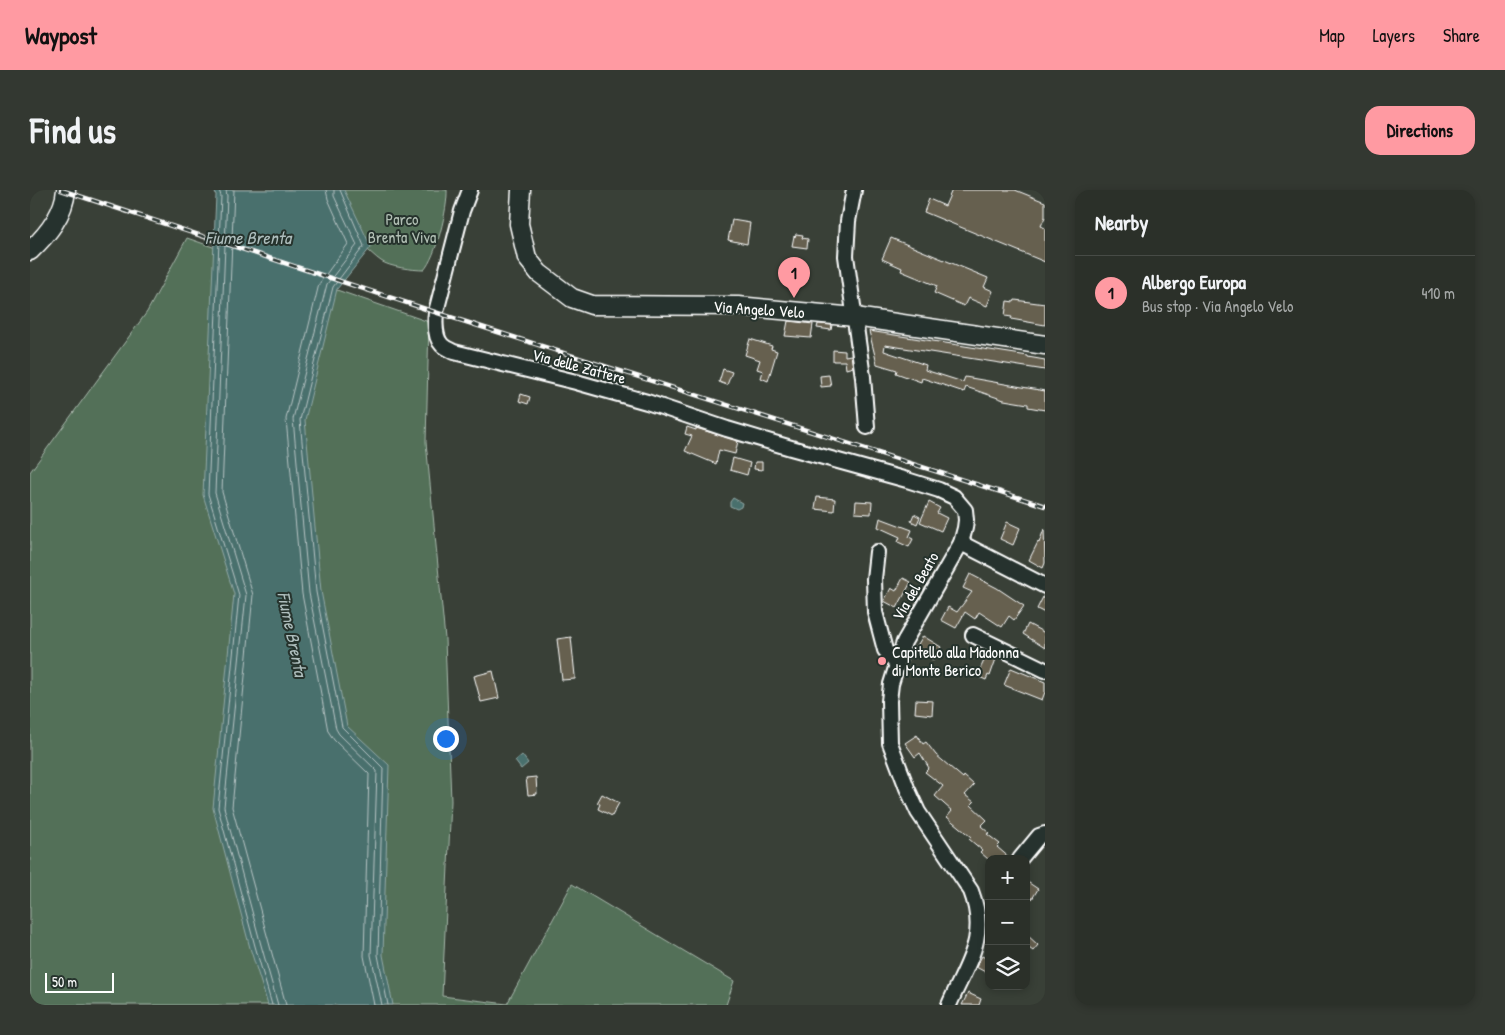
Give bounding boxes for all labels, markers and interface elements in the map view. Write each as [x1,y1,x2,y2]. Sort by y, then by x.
text: Waypost [25,19,97,51]
text: Map [1319,23,1345,48]
text: Layers [1373,23,1415,48]
text: Share [1443,23,1480,48]
button: Directions [1365,106,1475,155]
text: Find us [30,107,116,154]
park label: Parco Brenta Viva [368,208,436,248]
text: Nearby [1095,208,1148,237]
water label: Fiume Brenta [205,225,293,250]
pin: 1 [778,257,810,298]
text: Albergo Europa [1142,269,1246,295]
text: 1 [1108,282,1114,304]
text: 410 m [1421,282,1455,304]
street label: Via Angelo Velo [713,295,806,323]
text: Bus stop · Via Angelo Velo [1142,295,1293,317]
street label: Via delle Zattere [530,343,629,389]
street label: Via del Beato [887,547,944,624]
water label: Fiume Brenta [271,589,314,681]
place label: Capitello alla Madonna di Monte Berico [892,641,1019,681]
marker: Capitello alla Madonna di Monte Berico [876,655,888,667]
your location [433,726,459,752]
map controls [985,855,1030,990]
button: + [985,855,1030,900]
button: − [985,900,1030,945]
button: layers [985,945,1030,990]
scale bar [45,970,114,993]
text: 50 m [52,972,77,991]

